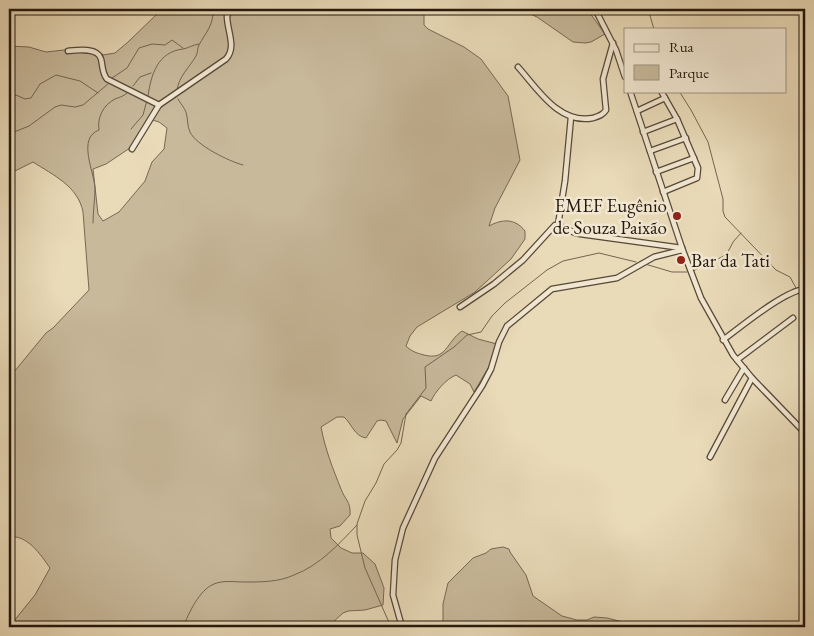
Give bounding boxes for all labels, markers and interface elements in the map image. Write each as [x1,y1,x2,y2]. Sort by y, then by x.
legend [624,28,786,92]
text: Rua [669,37,694,56]
text: Parque [669,63,709,82]
place label: EMEF Eugênio de Souza Paixão [553,193,667,240]
marker: EMEF Eugênio de Souza Paixão [671,210,683,222]
place label: Bar da Tati [691,248,770,273]
marker: Bar da Tati [675,254,687,266]

